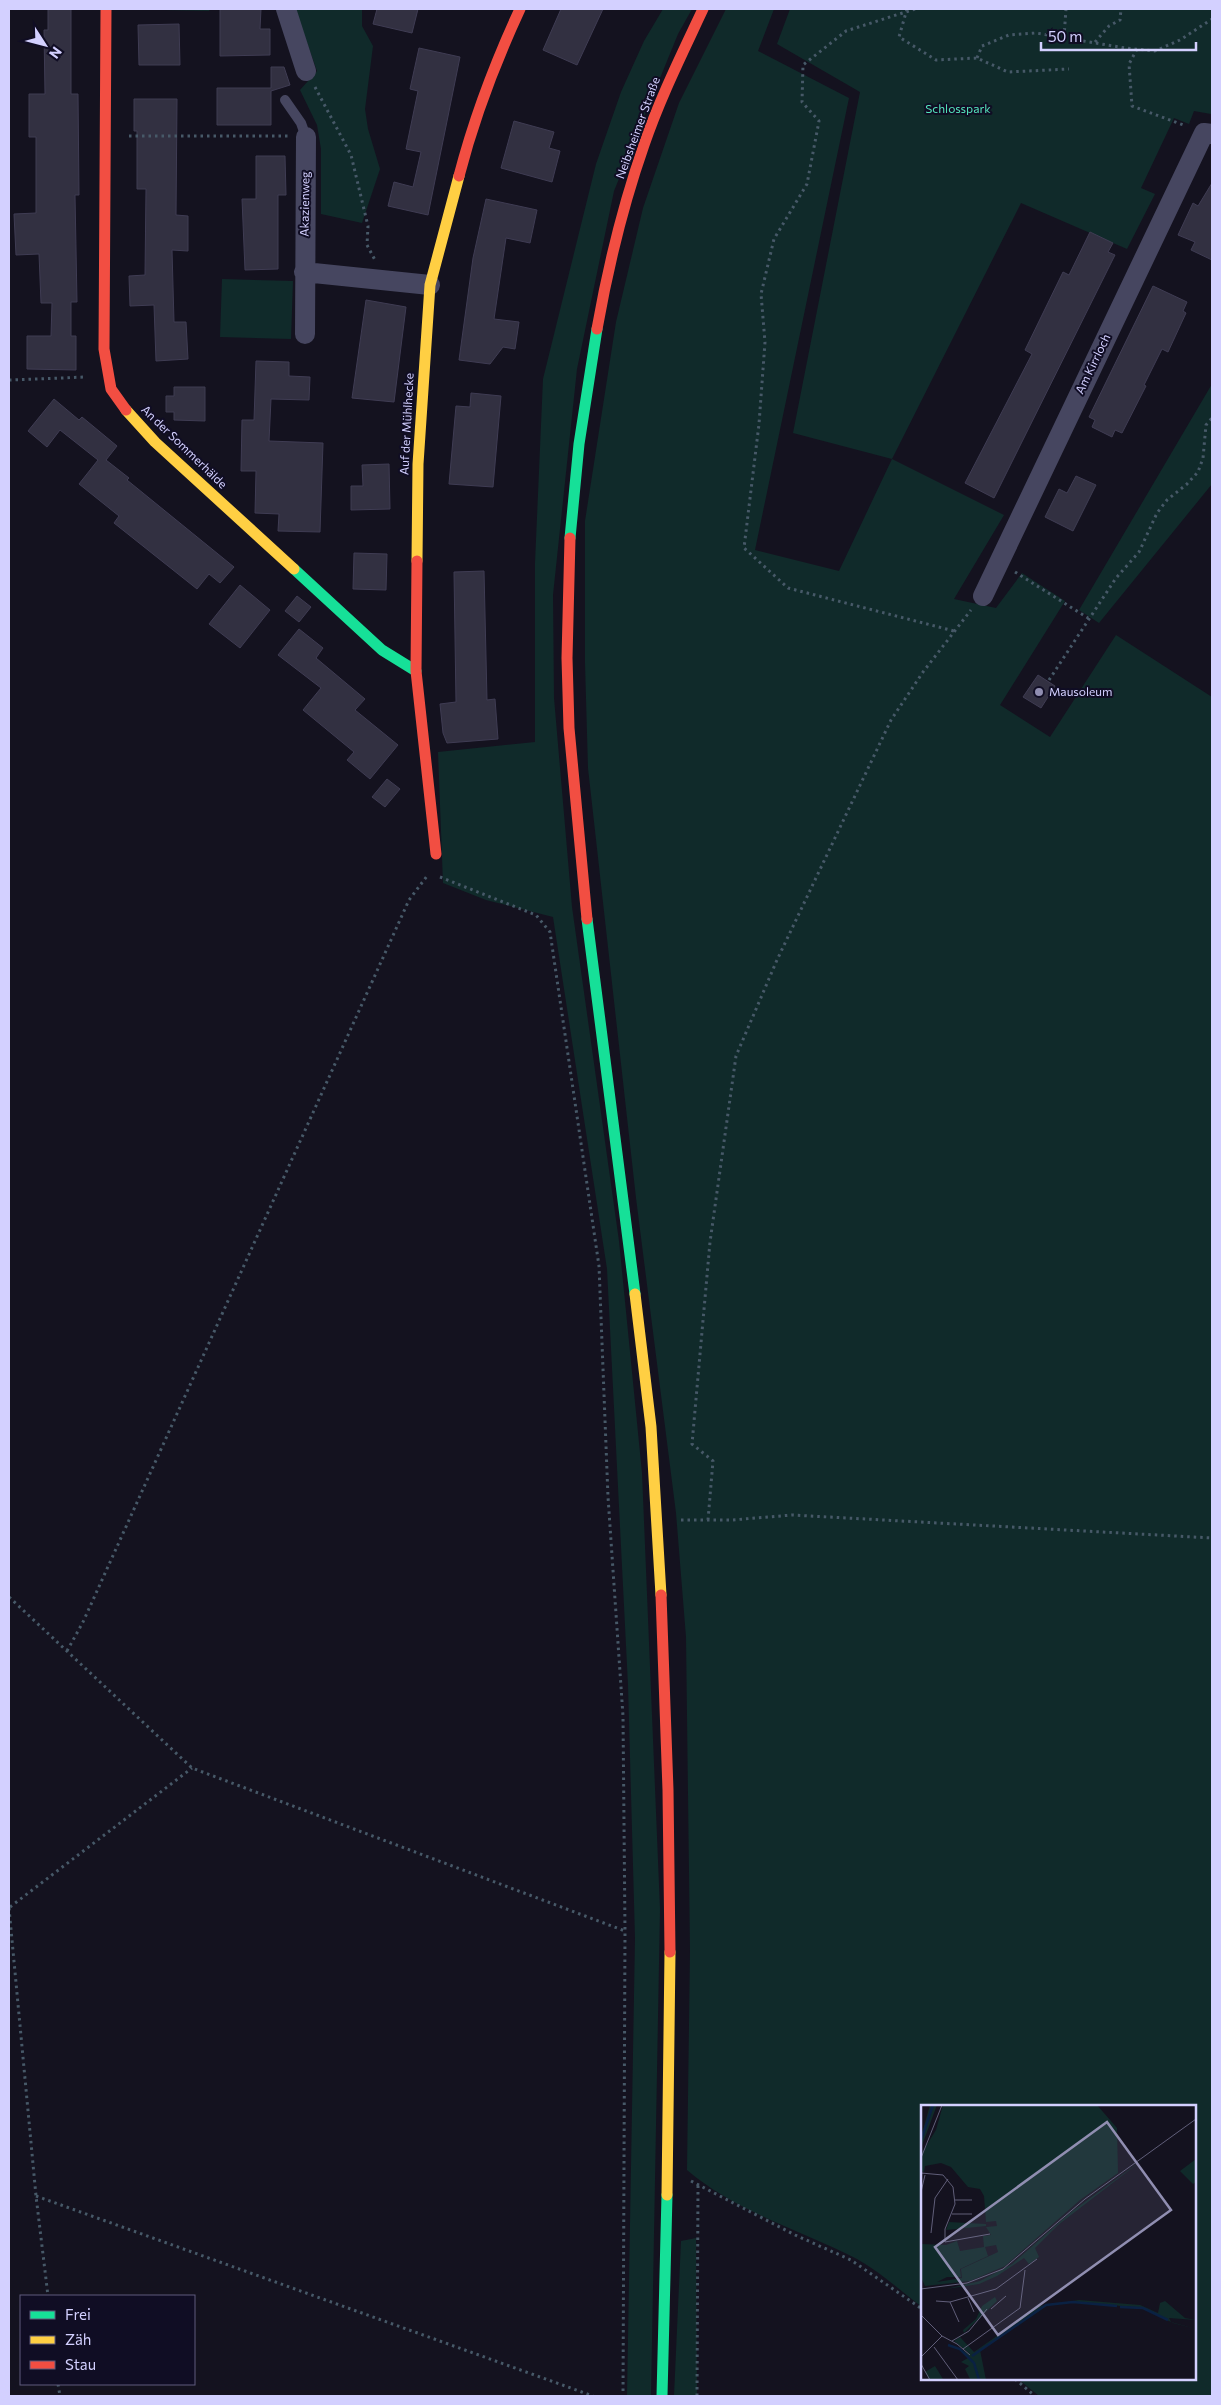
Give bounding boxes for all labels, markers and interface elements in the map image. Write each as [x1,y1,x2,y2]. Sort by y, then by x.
north arrow [20,20,70,70]
scale bar [1041,20,1196,52]
text: 50 m [1048,27,1082,45]
text: N [46,44,66,62]
street label: Neibsheimer Straße [612,75,662,181]
park label: Schlosspark [925,101,991,115]
street label: Akazienweg [296,171,312,237]
street label: Am Kirrloch [1072,331,1113,396]
street label: Auf der Mühlhecke [396,373,416,475]
street label: An der Sommerhälde [139,402,230,491]
place label: Mausoleum [1049,684,1113,698]
marker: Mausoleum [1033,686,1045,698]
inset map [921,2105,1196,2380]
legend [20,2295,195,2385]
text: Frei [65,2305,91,2323]
text: Zäh [65,2330,91,2348]
text: Stau [65,2355,96,2373]

